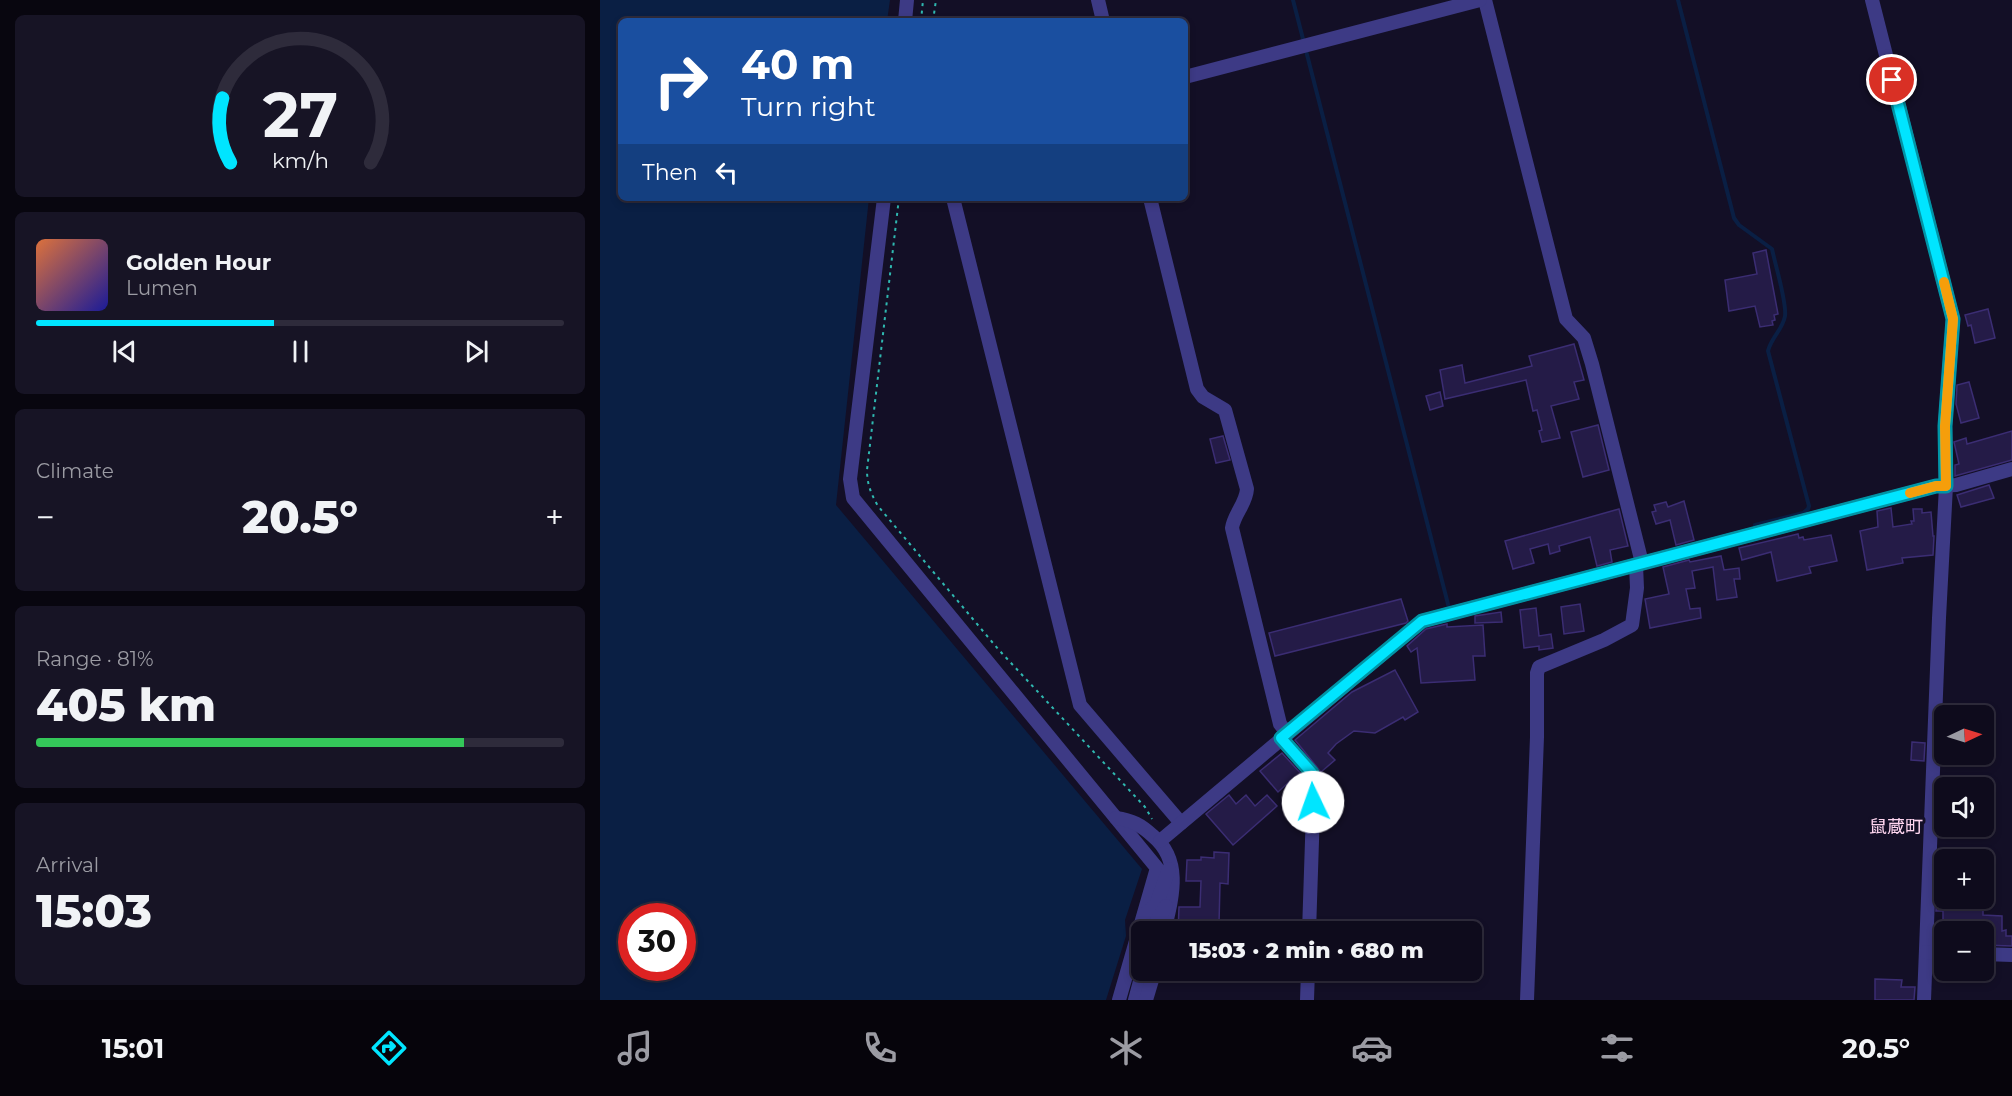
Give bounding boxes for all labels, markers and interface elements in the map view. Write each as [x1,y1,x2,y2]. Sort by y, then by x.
text: 40 m [741,38,854,90]
icon: right [642,42,720,120]
pin [1866,54,1917,105]
icon: arrive [1875,63,1908,96]
text: 27 [262,77,338,153]
text: Turn right [741,90,876,123]
text: km/h [271,147,329,173]
icon: left [710,156,743,189]
text: Then [642,159,698,186]
text: Golden Hour [126,249,271,276]
text: Lumen [126,276,198,300]
icon: previous [108,335,141,368]
icon: pause [284,335,317,368]
icon: next [460,335,493,368]
text: Climate [36,459,114,483]
text: 20.5° [242,489,358,544]
text: − [36,497,55,537]
text: + [545,497,564,537]
text: Range · 81% [36,647,154,671]
text: 405 km [36,677,216,732]
north arrow [1934,705,1994,765]
map controls [1934,705,1994,981]
position arrow [1281,770,1345,834]
button: sound [1934,777,1994,837]
district label: 鼠蔵町 [1869,816,1923,838]
button: + [1934,849,1994,909]
text: Arrival [36,853,99,877]
text: 15:03 [36,883,152,938]
speed limit sign: 30 [618,903,696,981]
button: − [1934,921,1994,981]
text: 15:03 · 2 min · 680 m [1189,937,1424,964]
icon: directions [368,1027,410,1069]
icon: music [614,1027,656,1069]
icon: phone [859,1027,901,1069]
icon: climate [1105,1027,1147,1069]
icon: car [1351,1027,1393,1069]
icon: filters [1596,1027,1638,1069]
text: 15:01 [102,1032,164,1065]
text: 20.5° [1842,1032,1910,1065]

